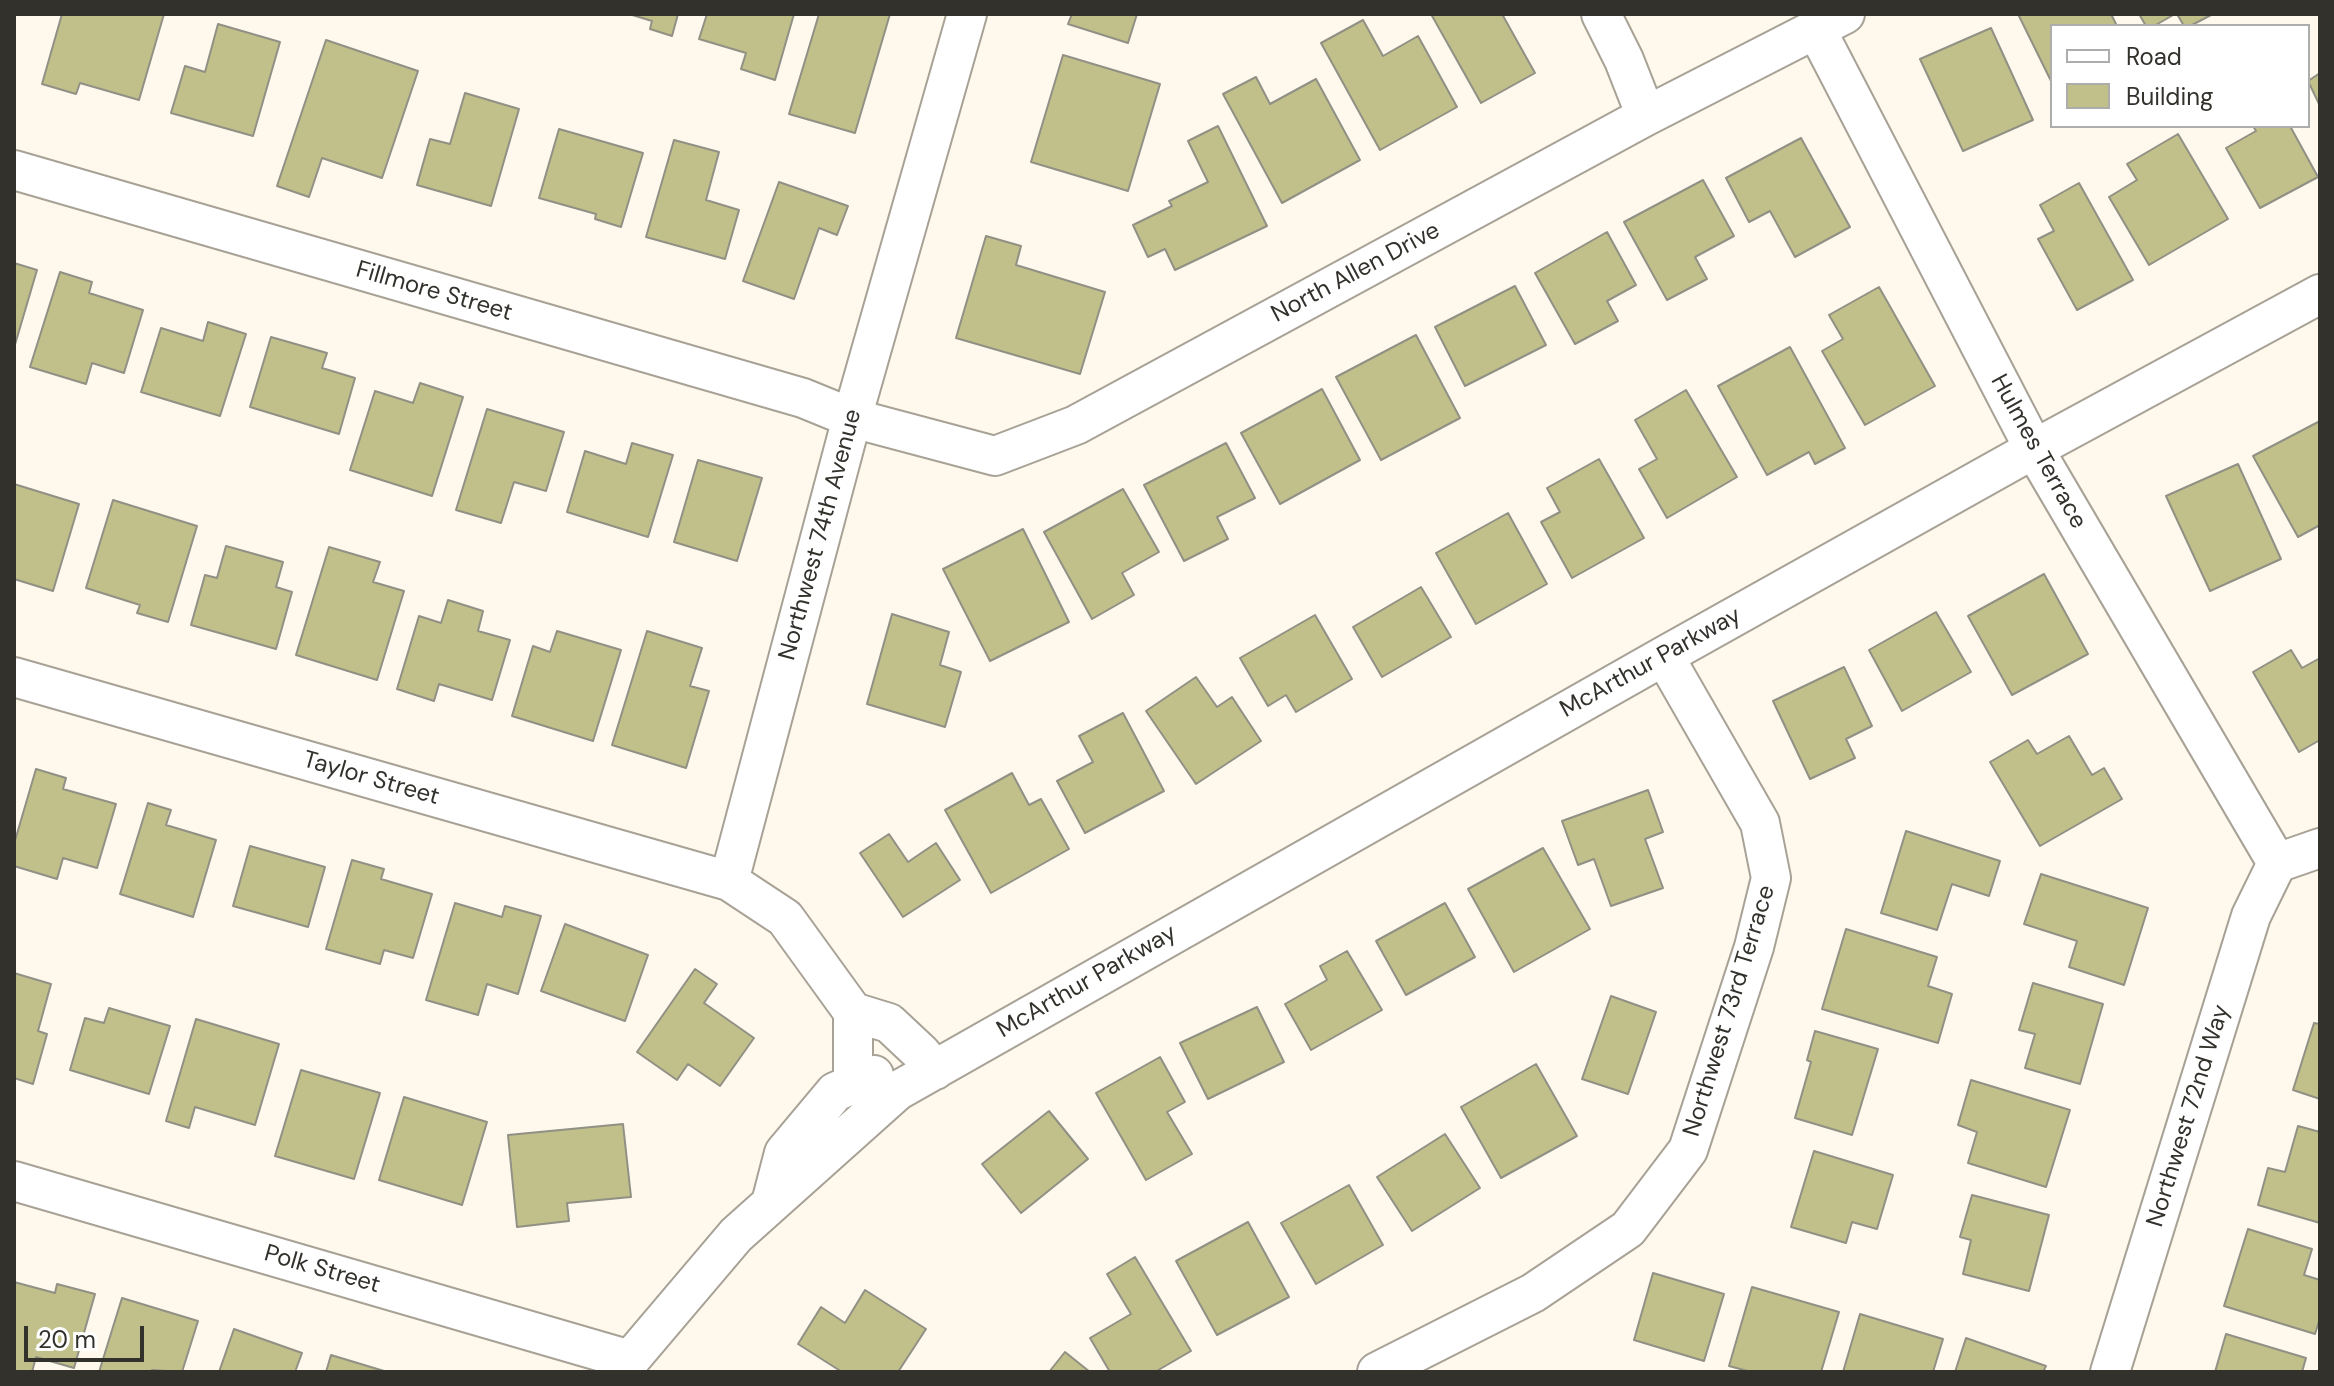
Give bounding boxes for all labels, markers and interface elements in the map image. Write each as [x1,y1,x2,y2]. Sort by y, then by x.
legend [2050,24,2310,128]
text: Road [2126,41,2182,72]
text: Building [2126,81,2213,112]
street label: North Allen Drive [1267,216,1445,330]
street label: Fillmore Street [352,256,516,328]
street label: Hulmes Terrace [1984,370,2092,534]
street label: Northwest 74th Avenue [774,406,868,664]
street label: McArthur Parkway [1556,601,1746,725]
street label: Taylor Street [299,746,443,812]
street label: Northwest 73rd Terrace [1678,882,1782,1140]
street label: McArthur Parkway [992,919,1182,1045]
street label: Northwest 72nd Way [2141,1001,2237,1231]
street label: Polk Street [261,1240,383,1300]
scale bar [28,1310,148,1360]
text: 20 m [38,1324,96,1355]

